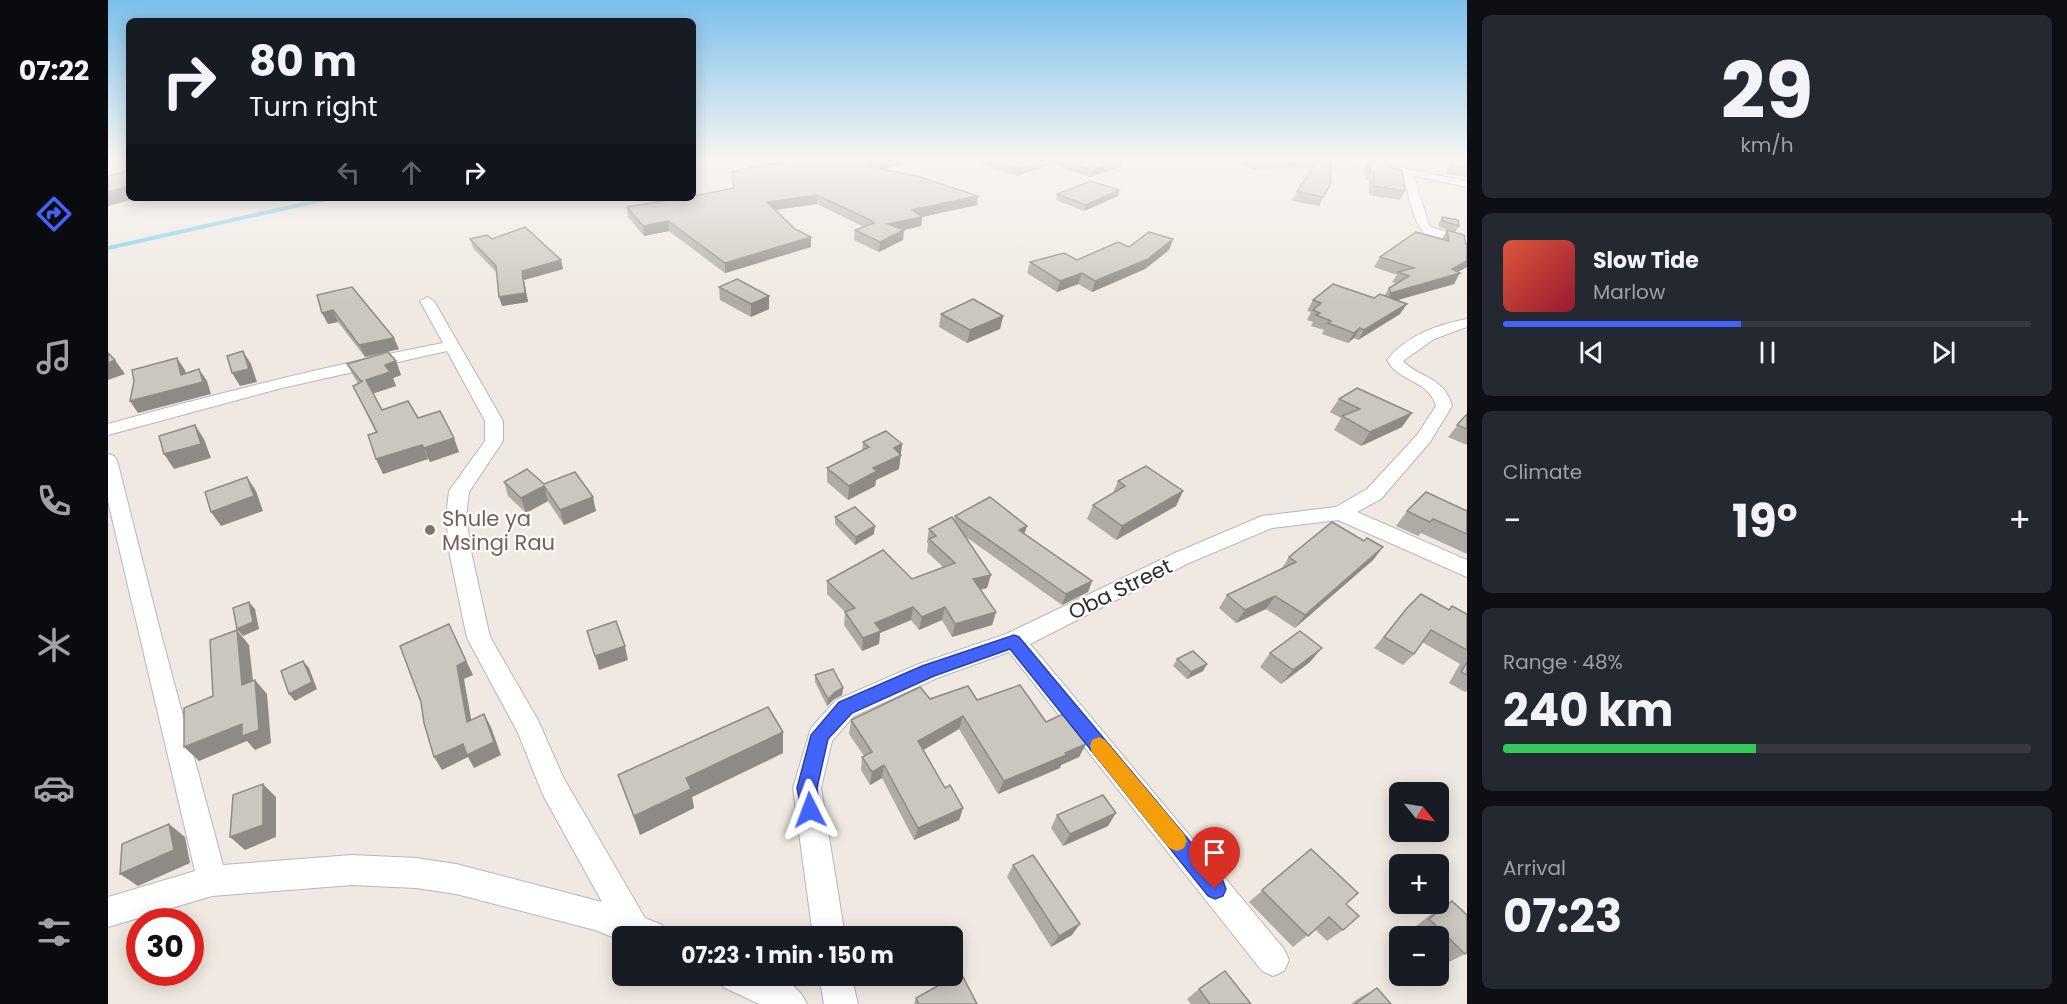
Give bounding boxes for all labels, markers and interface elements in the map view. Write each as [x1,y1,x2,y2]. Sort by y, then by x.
text: 80 m [249,32,357,91]
text: 29 [1721,36,1813,145]
icon: right [150,42,228,120]
text: 07:22 [19,52,89,89]
text: Turn right [249,88,378,125]
text: km/h [1740,131,1794,159]
icon: left [332,156,365,189]
icon: ahead [395,156,428,189]
icon: right [458,156,491,189]
icon: directions [33,193,75,235]
text: Slow Tide [1593,245,1699,276]
text: Marlow [1593,278,1665,306]
icon: music [33,336,75,378]
icon: previous [1575,336,1608,369]
icon: pause [1751,336,1784,369]
icon: next [1927,336,1960,369]
text: Climate [1503,458,1582,486]
icon: phone [33,480,75,522]
text: 19° [1732,490,1798,553]
text: − [1503,497,1521,544]
text: + [2008,497,2031,544]
place label: Shule ya Msingi Rau [442,504,555,557]
marker: Shule ya Msingi Rau [423,523,437,537]
street label: Oba Street [1063,551,1177,627]
icon: climate [33,624,75,666]
text: Range · 48% [1503,648,1623,676]
text: 240 km [1503,679,1674,742]
icon: car [33,767,75,809]
position arrow [778,778,842,842]
north arrow [1389,782,1449,842]
map controls [1389,782,1449,986]
pin [1189,827,1240,889]
icon: arrive [1198,836,1231,869]
button: + [1389,854,1449,914]
text: Arrival [1503,854,1566,882]
text: 07:23 [1503,885,1622,948]
speed limit sign: 30 [126,908,204,986]
icon: filters [33,911,75,953]
button: − [1389,926,1449,986]
text: 07:23 · 1 min · 150 m [681,940,894,971]

